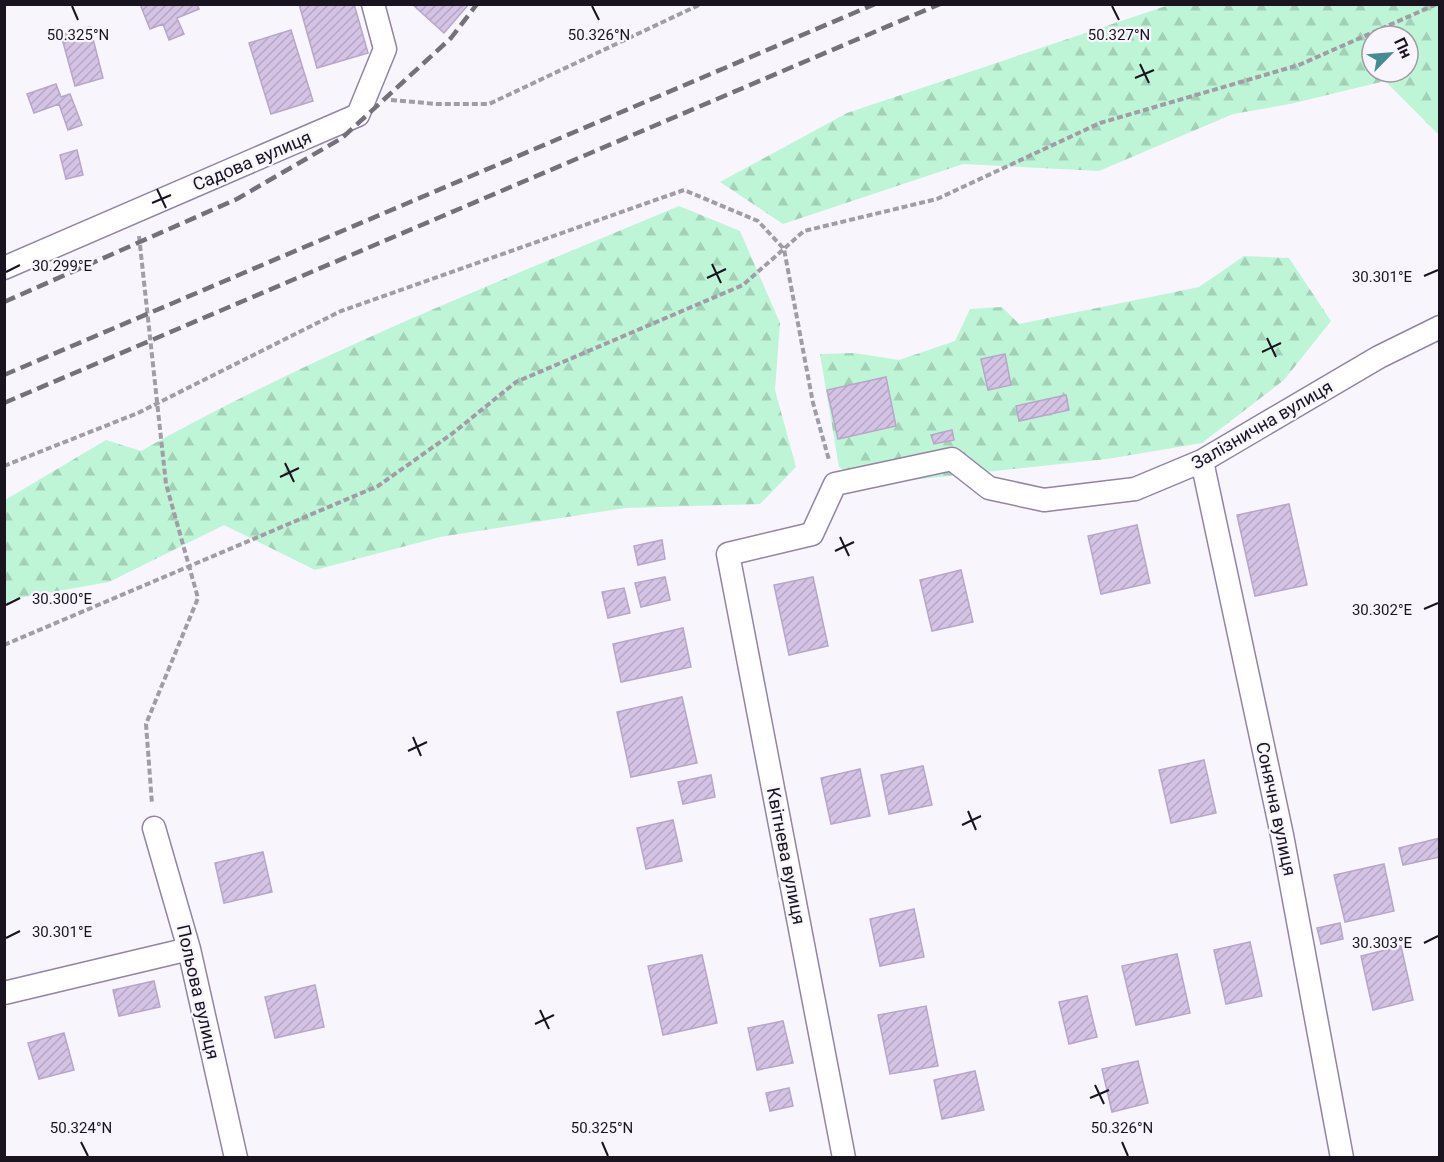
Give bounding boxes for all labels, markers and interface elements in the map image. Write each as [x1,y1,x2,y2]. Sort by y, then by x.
north arrow [1360,24,1420,84]
text: 50.325°N [47,26,109,44]
text: 50.326°N [568,26,630,44]
text: 50.327°N [1088,26,1150,44]
text: Пн [1390,35,1416,61]
street label: Садова вулиця [189,126,314,195]
text: 30.299°E [32,257,93,275]
text: 30.301°E [1352,268,1413,286]
street label: Залізнична вулиця [1187,376,1336,474]
text: 30.300°E [32,590,93,608]
text: 30.302°E [1352,601,1413,619]
street label: Сонячна вулиця [1252,740,1301,878]
street label: Квітнева вулиця [763,786,810,926]
street label: Польова вулиця [173,922,224,1061]
text: 30.301°E [32,923,93,941]
text: 30.303°E [1352,934,1413,952]
text: 50.324°N [50,1119,112,1137]
text: 50.325°N [571,1119,633,1137]
text: 50.326°N [1091,1119,1153,1137]

